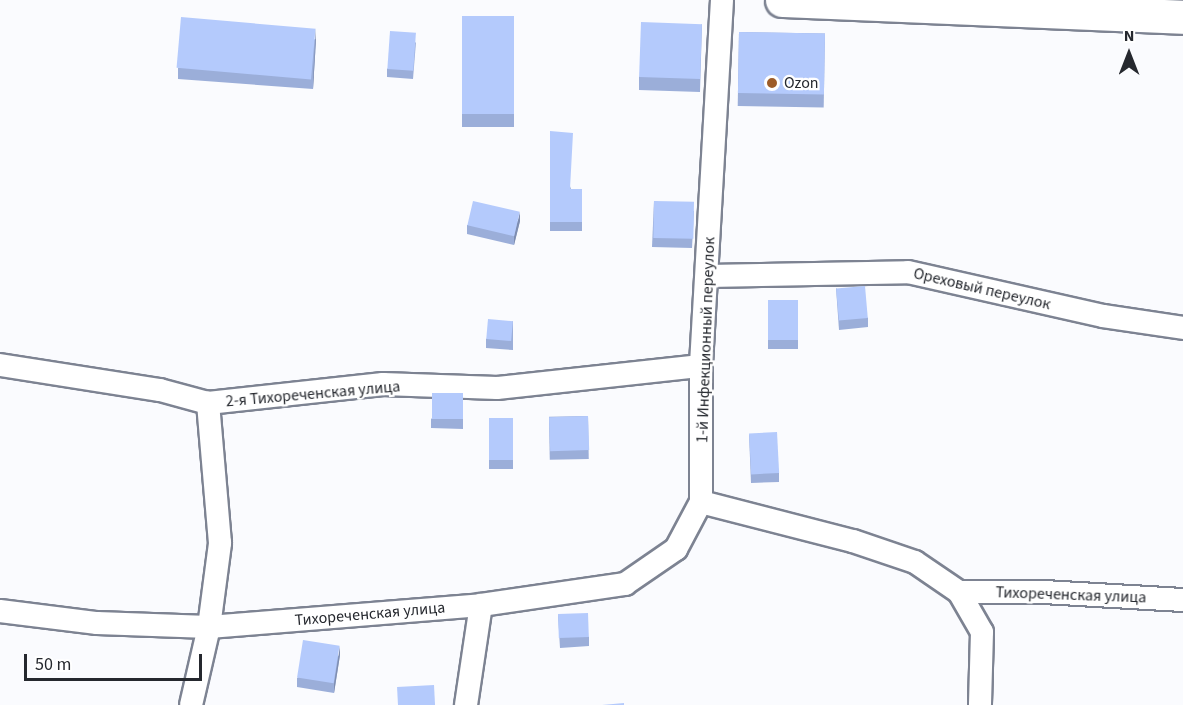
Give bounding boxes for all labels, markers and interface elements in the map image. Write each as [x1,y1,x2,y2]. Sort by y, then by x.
north arrow [1099,24,1159,84]
text: N [1124,25,1134,47]
place label: Ozon [784,73,819,93]
marker: Ozon [765,76,779,90]
street label: 1-й Инфекционный переулок [693,237,719,443]
street label: Ореховый переулок [912,264,1052,314]
street label: 2-я Тихореченская улица [225,377,401,411]
street label: Тихореченская улица [995,583,1147,607]
street label: Тихореченская улица [294,598,446,630]
scale bar [27,642,206,680]
text: 50 m [35,652,71,677]

